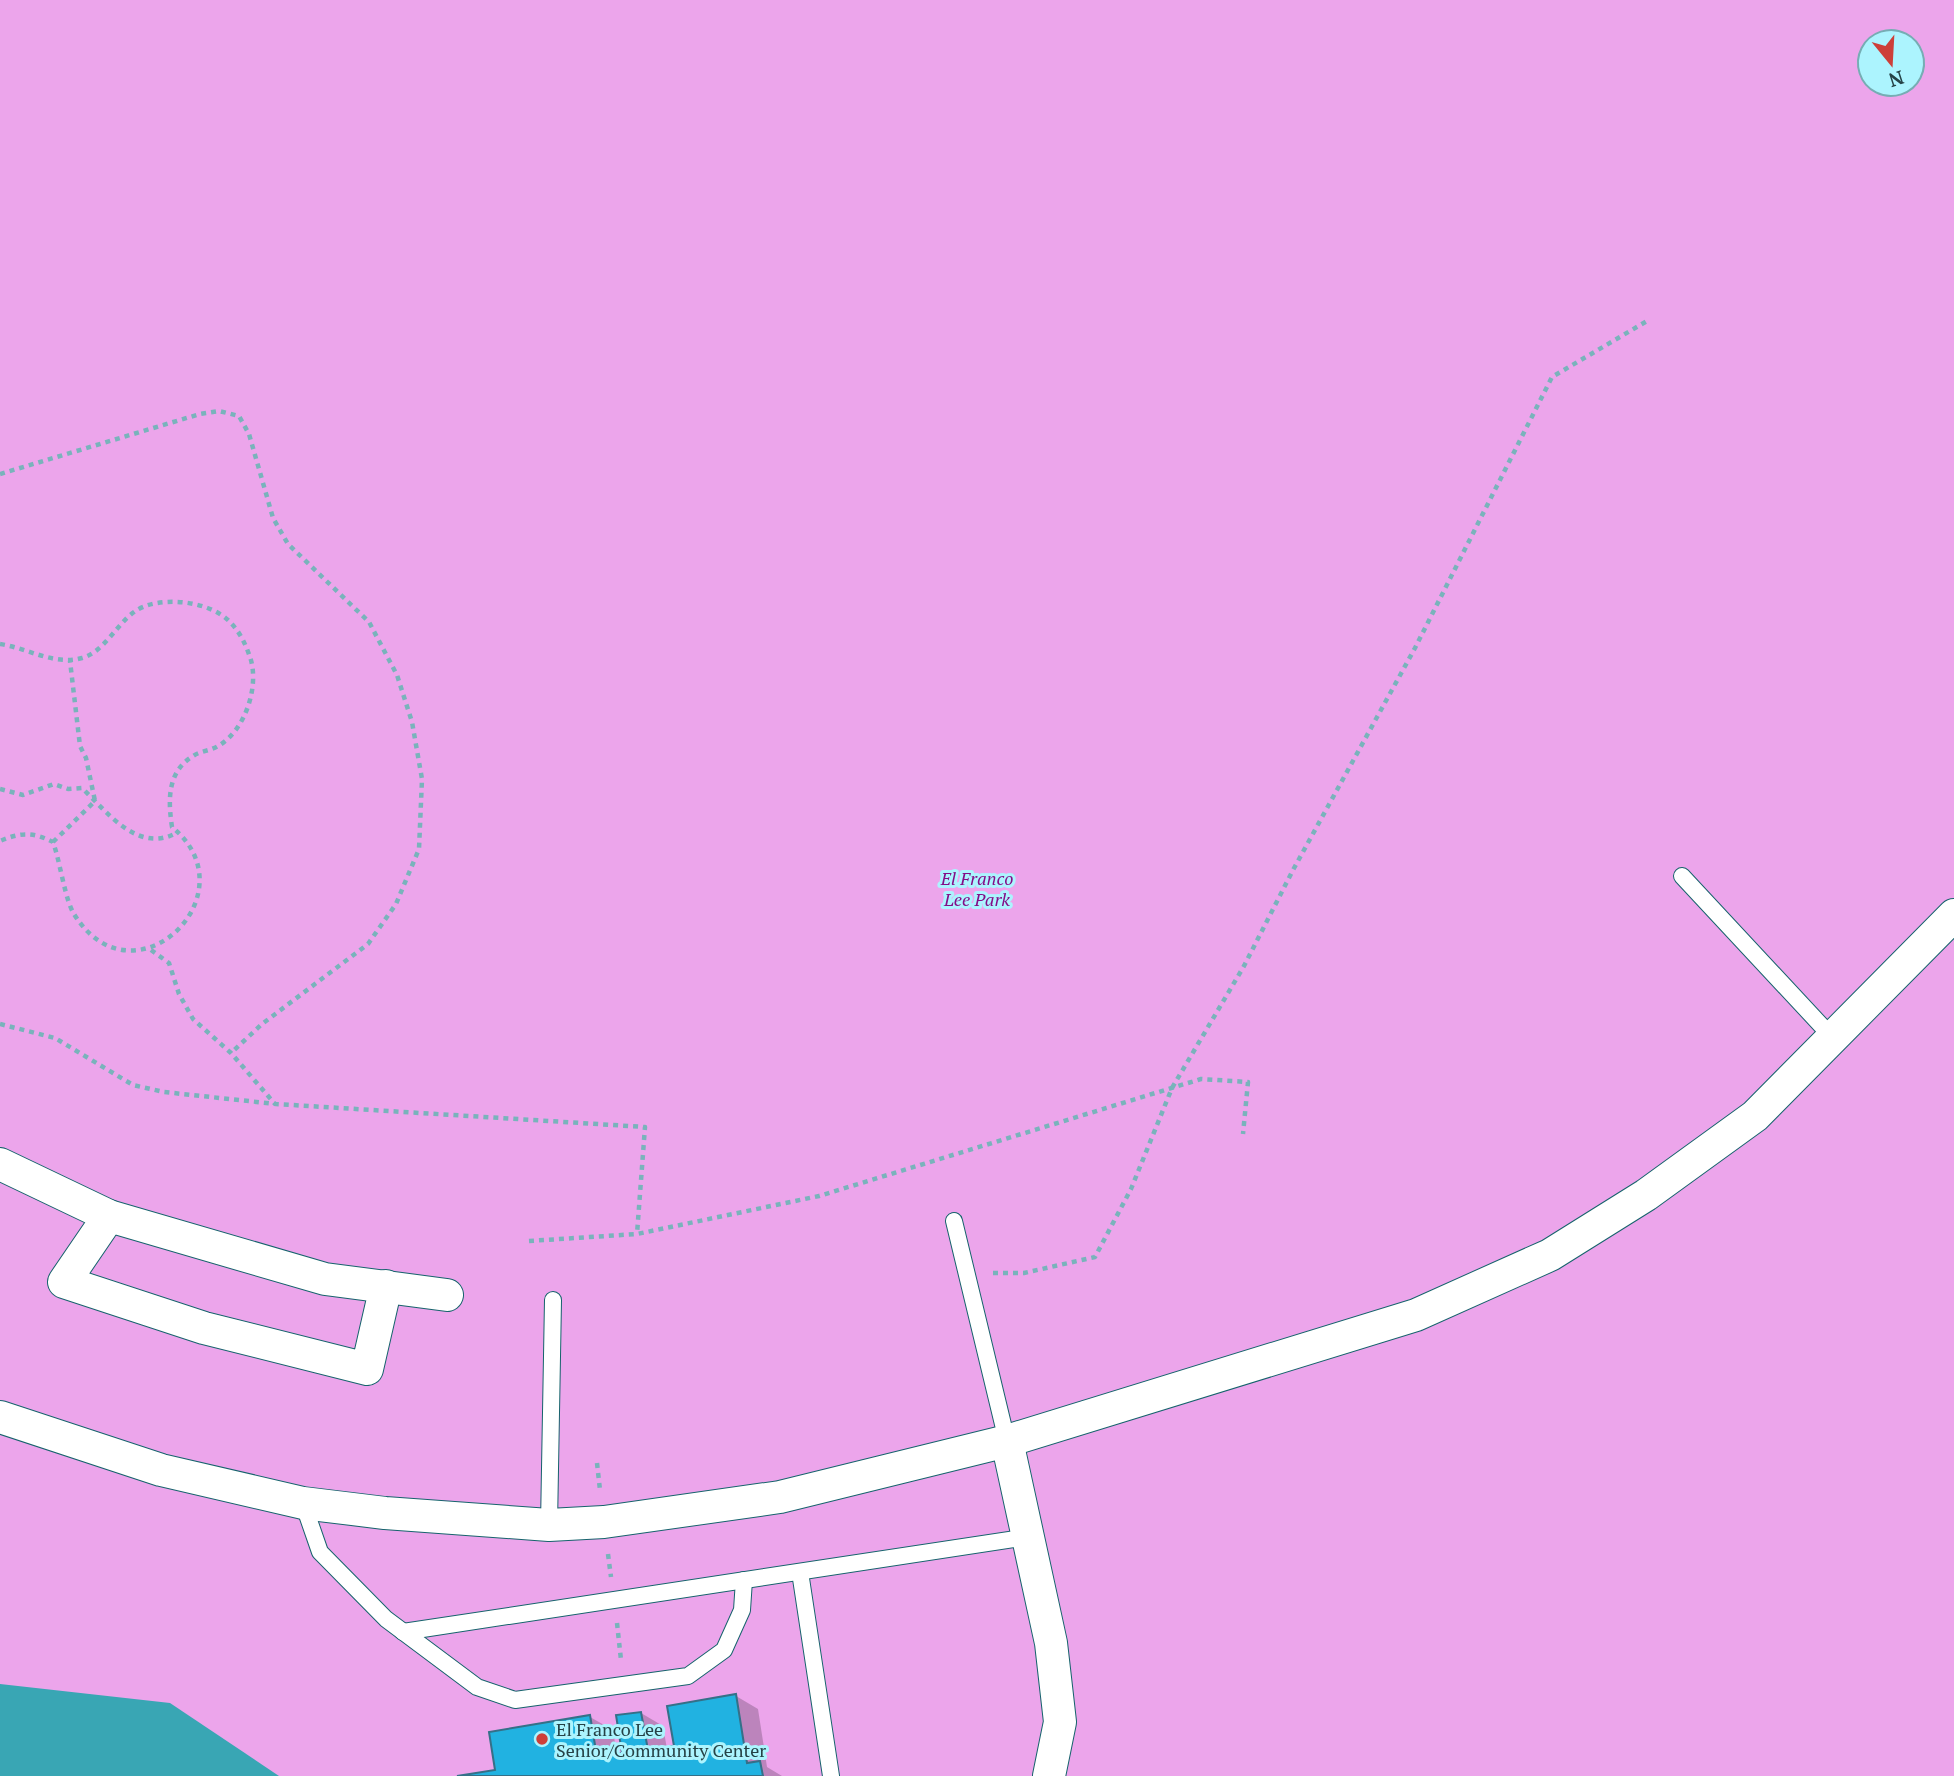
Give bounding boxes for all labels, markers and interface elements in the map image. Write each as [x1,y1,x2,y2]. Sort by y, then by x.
north arrow [1856,28,1926,98]
text: N [1885,66,1907,94]
park label: El Franco Lee Park [940,866,1013,911]
place label: El Franco Lee Senior/Community Center [556,1717,766,1762]
marker: El Franco Lee Senior/Community Center [534,1731,550,1747]

